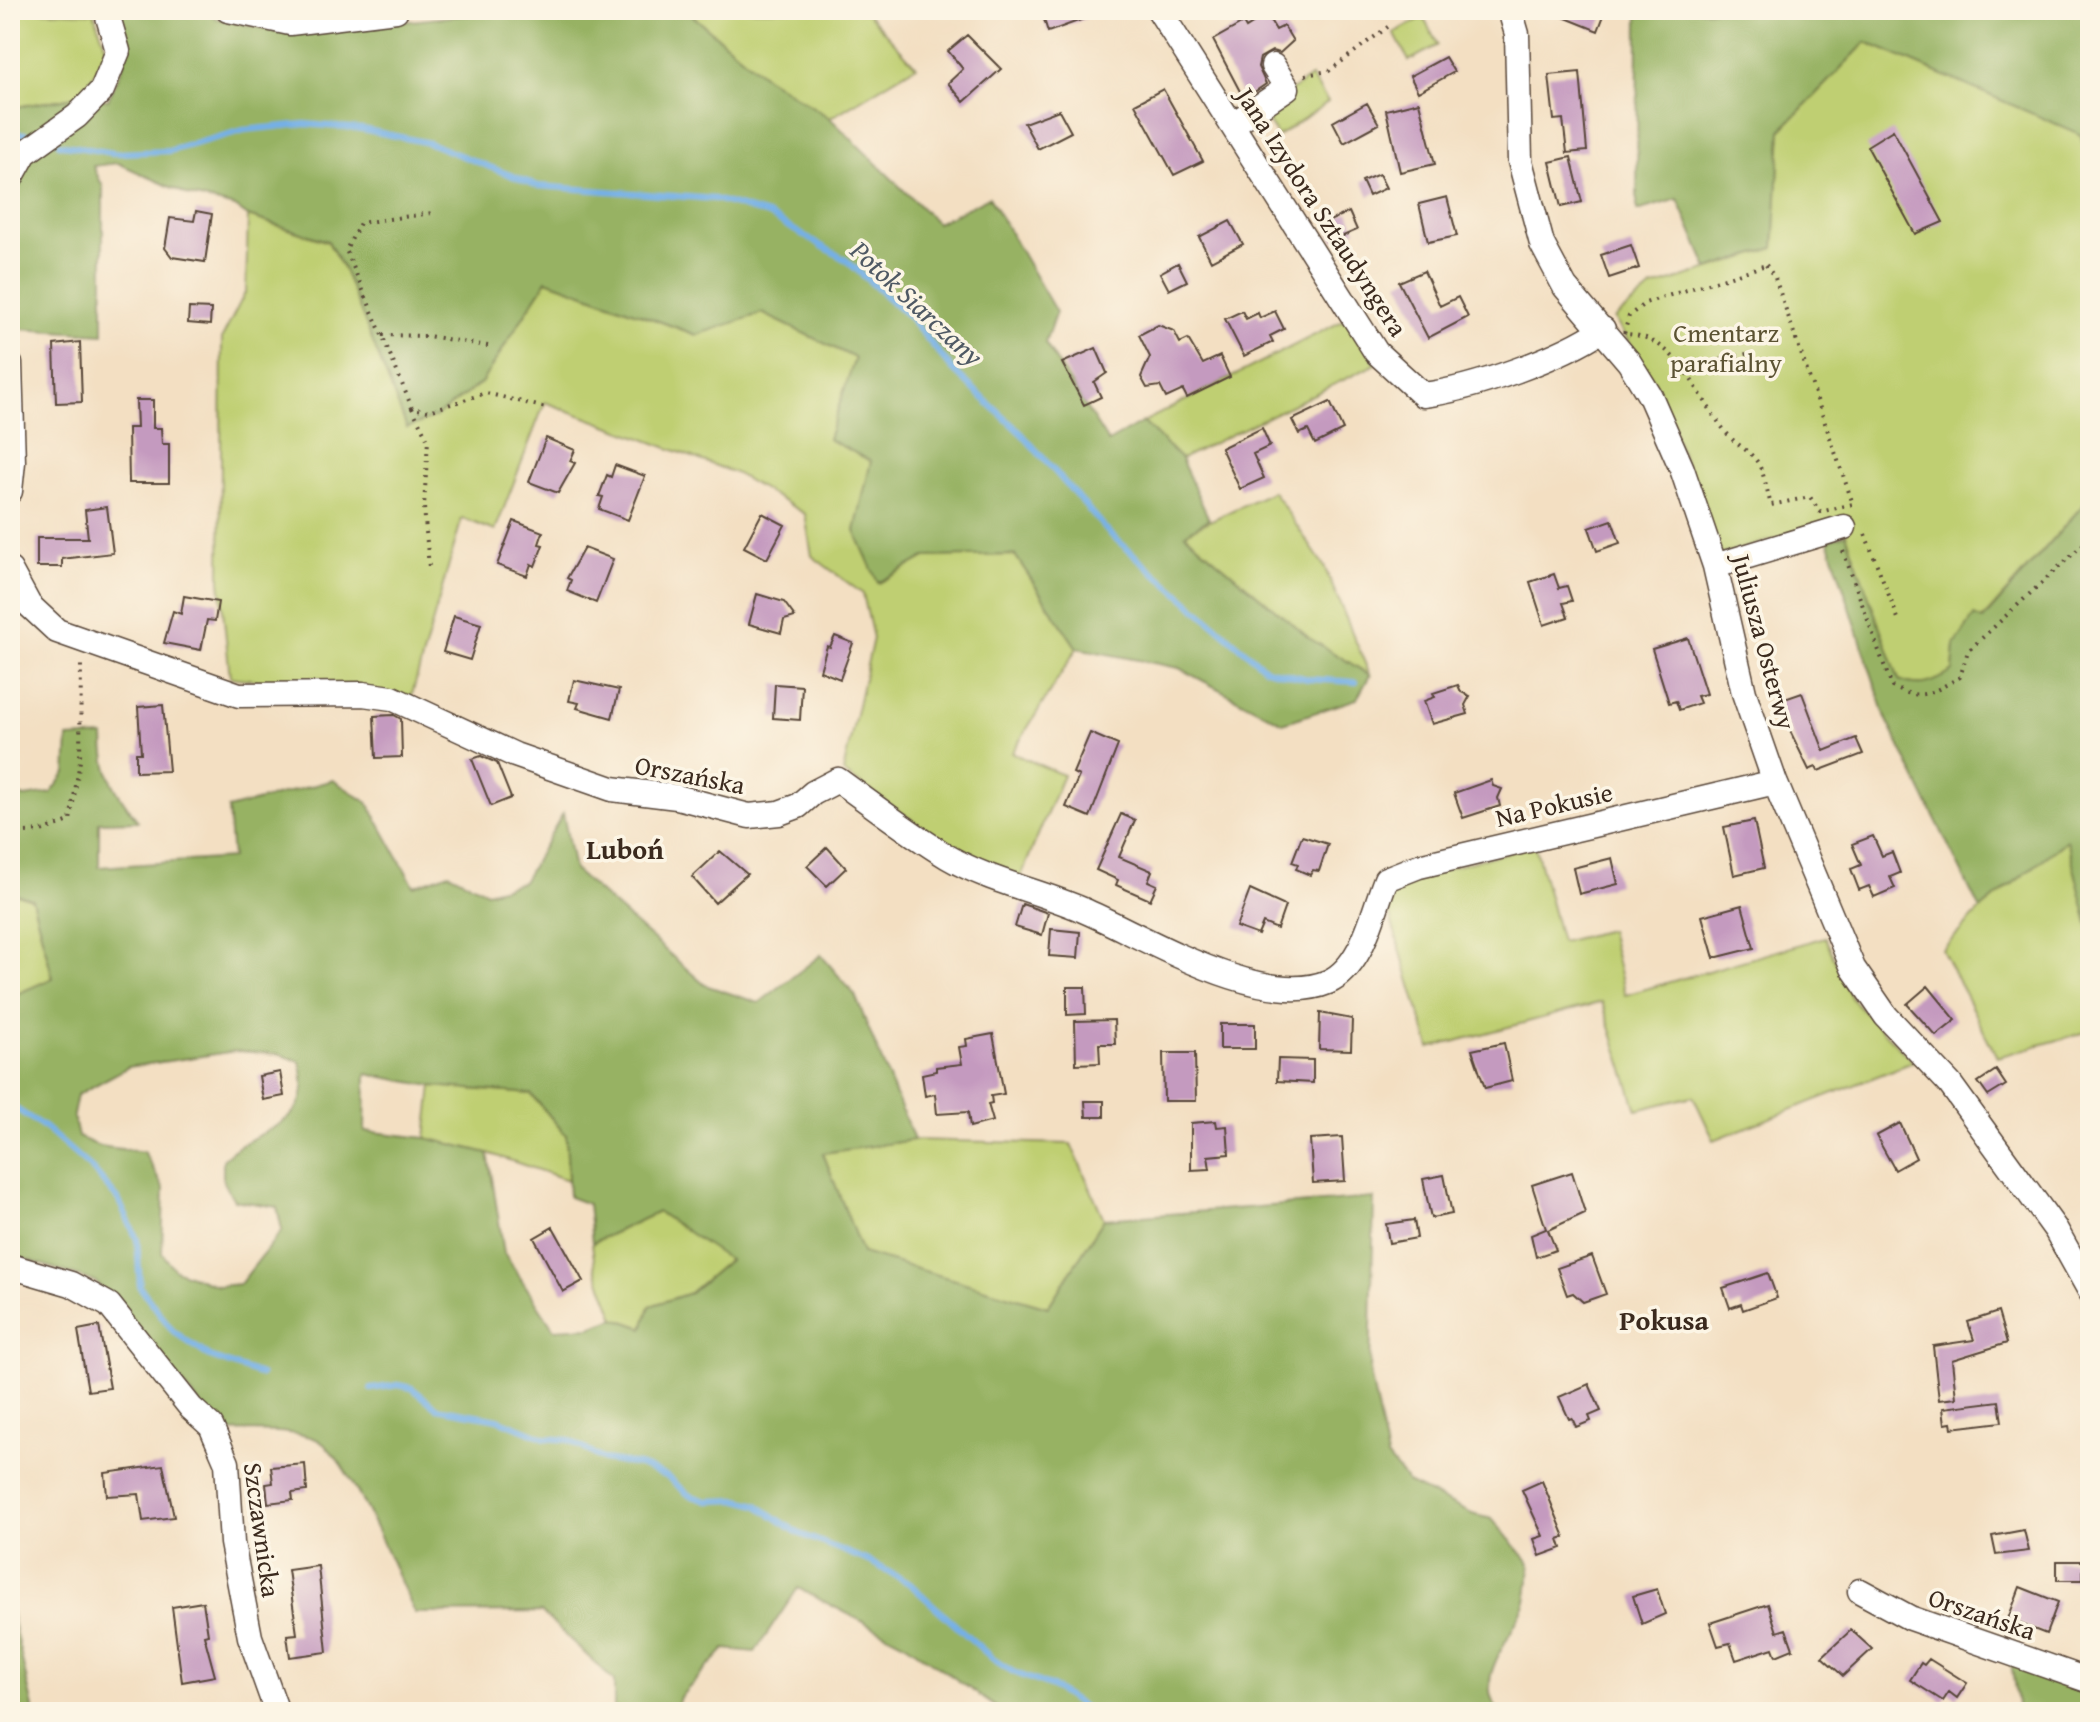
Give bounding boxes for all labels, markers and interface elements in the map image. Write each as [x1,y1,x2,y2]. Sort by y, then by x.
street label: Jana Izydora Sztaudyngera [1225,77,1418,345]
water label: Potok Siarczany [841,229,993,375]
park label: Cmentarz parafialny [1670,313,1782,382]
street label: Juliusza Osterwy [1722,547,1807,734]
street label: Orszańska [632,745,749,804]
street label: Na Pokusie [1491,772,1616,837]
district label: Luboń [586,828,664,869]
district label: Pokusa [1619,1299,1709,1340]
street label: Szczawnicka [234,1460,291,1601]
street label: Orszańska [1923,1577,2042,1650]

